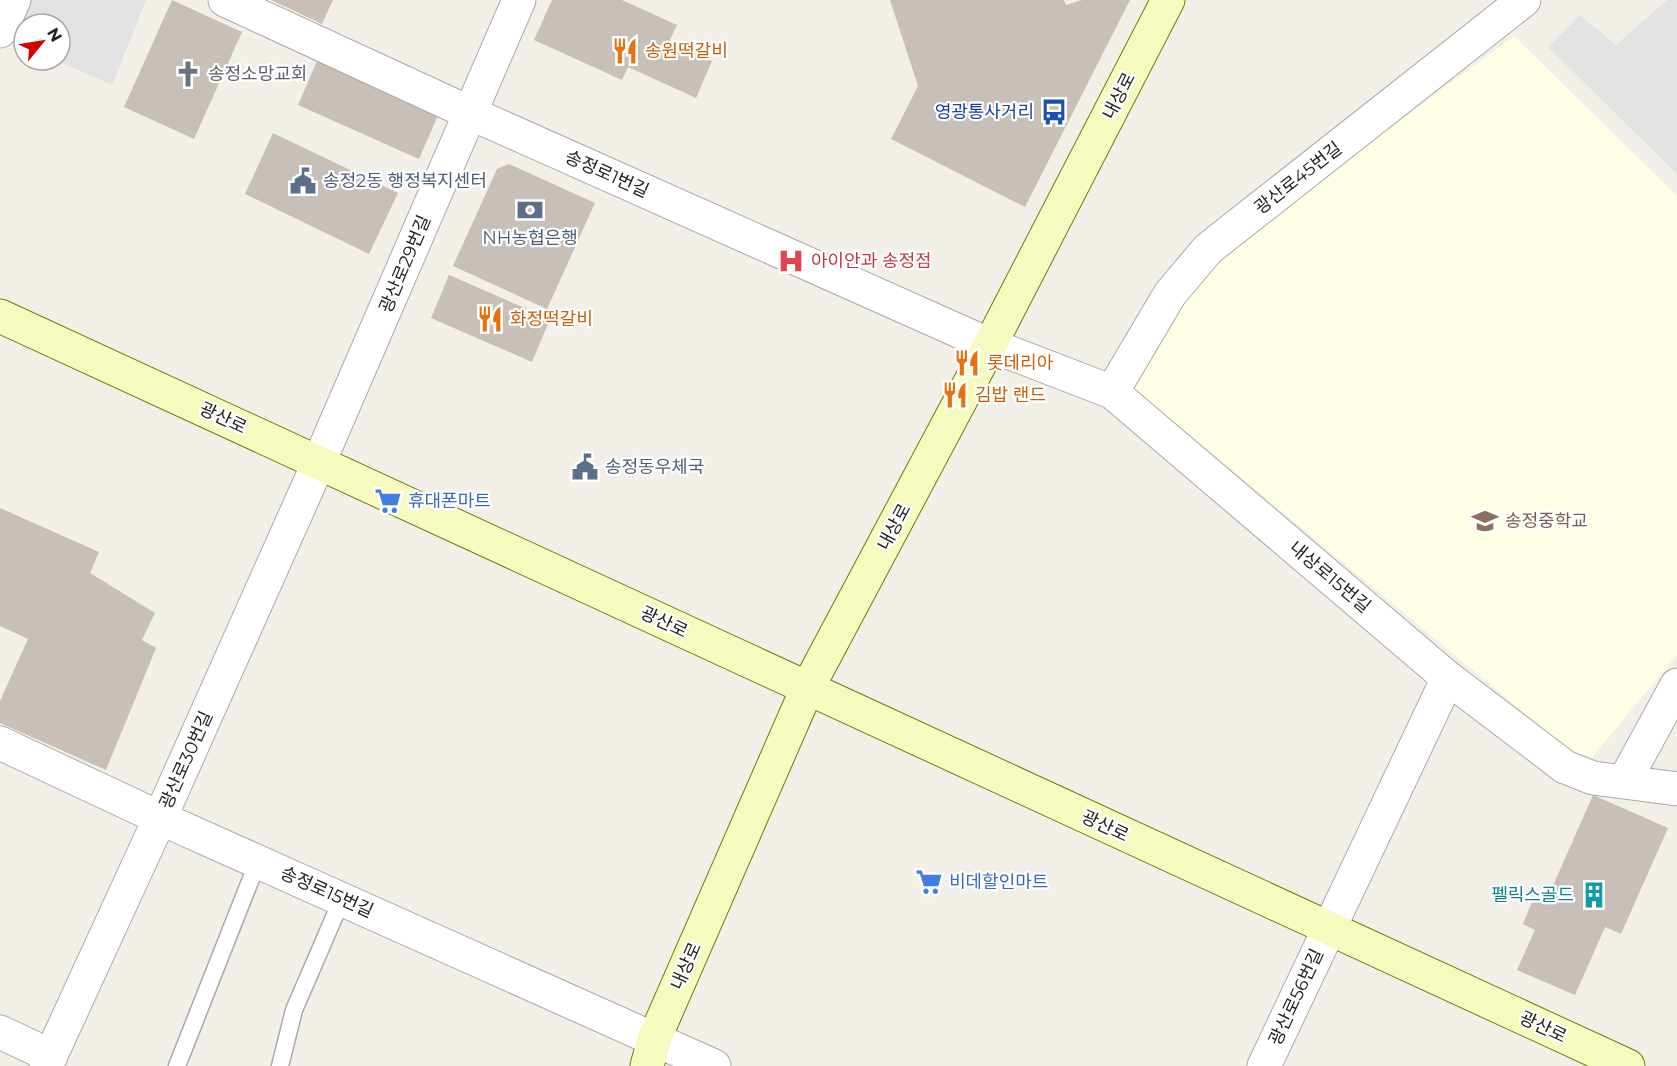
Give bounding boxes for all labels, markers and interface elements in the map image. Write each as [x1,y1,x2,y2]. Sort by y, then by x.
north arrow [12,12,72,72]
text: N [43,24,66,45]
restaurant icon: 송원떡갈비 [610,36,640,66]
place label: 송원떡갈비 [645,40,728,62]
church icon: 송정소망교회 [173,59,203,89]
place label: 송정소망교회 [208,63,307,85]
street label: 내상로 [1098,69,1140,123]
bus stop icon: 영광통사거리 [1039,97,1069,127]
place label: 영광통사거리 [935,101,1034,123]
street label: 광산로45번길 [1250,137,1346,219]
street label: 송정로1번길 [562,146,652,202]
public building icon: 송정2동 행정복지센터 [288,166,318,196]
place label: 송정2동 행정복지센터 [323,170,487,192]
bank icon: NH농협은행 [515,195,545,225]
street label: 광산로29번길 [375,212,435,316]
place label: NH농협은행 [482,227,578,249]
hospital icon: 아이안과 송정점 [776,246,806,276]
place label: 아이안과 송정점 [811,250,932,272]
restaurant icon: 화정떡갈비 [475,304,505,334]
place label: 화정떡갈비 [510,308,593,330]
restaurant icon: 롯데리아 [952,348,982,378]
place label: 롯데리아 [987,352,1054,374]
restaurant icon: 김밥 랜드 [940,380,970,410]
place label: 김밥 랜드 [975,384,1046,406]
street label: 광산로 [196,398,250,438]
public building icon: 송정동우체국 [570,452,600,482]
place label: 송정동우체국 [605,456,704,478]
supermarket icon: 휴대폰마트 [373,486,403,516]
place label: 휴대폰마트 [408,490,491,512]
street label: 내상로 [873,500,915,554]
school or university icon: 송정중학교 [1470,506,1500,536]
place label: 송정중학교 [1505,510,1588,532]
street label: 내상로15번길 [1285,537,1375,617]
street label: 광산로 [637,602,691,642]
street label: 광산로30번길 [155,708,217,812]
street label: 광산로 [1078,806,1132,846]
street label: 송정로15번길 [277,862,377,922]
supermarket icon: 비데할인마트 [914,867,944,897]
place label: 비데할인마트 [949,871,1048,893]
building icon: 펠릭스골드 [1579,880,1609,910]
place label: 펠릭스골드 [1491,884,1574,906]
street label: 내상로 [666,939,706,993]
street label: 광산로56번길 [1264,945,1328,1049]
street label: 광산로 [1516,1007,1570,1047]

